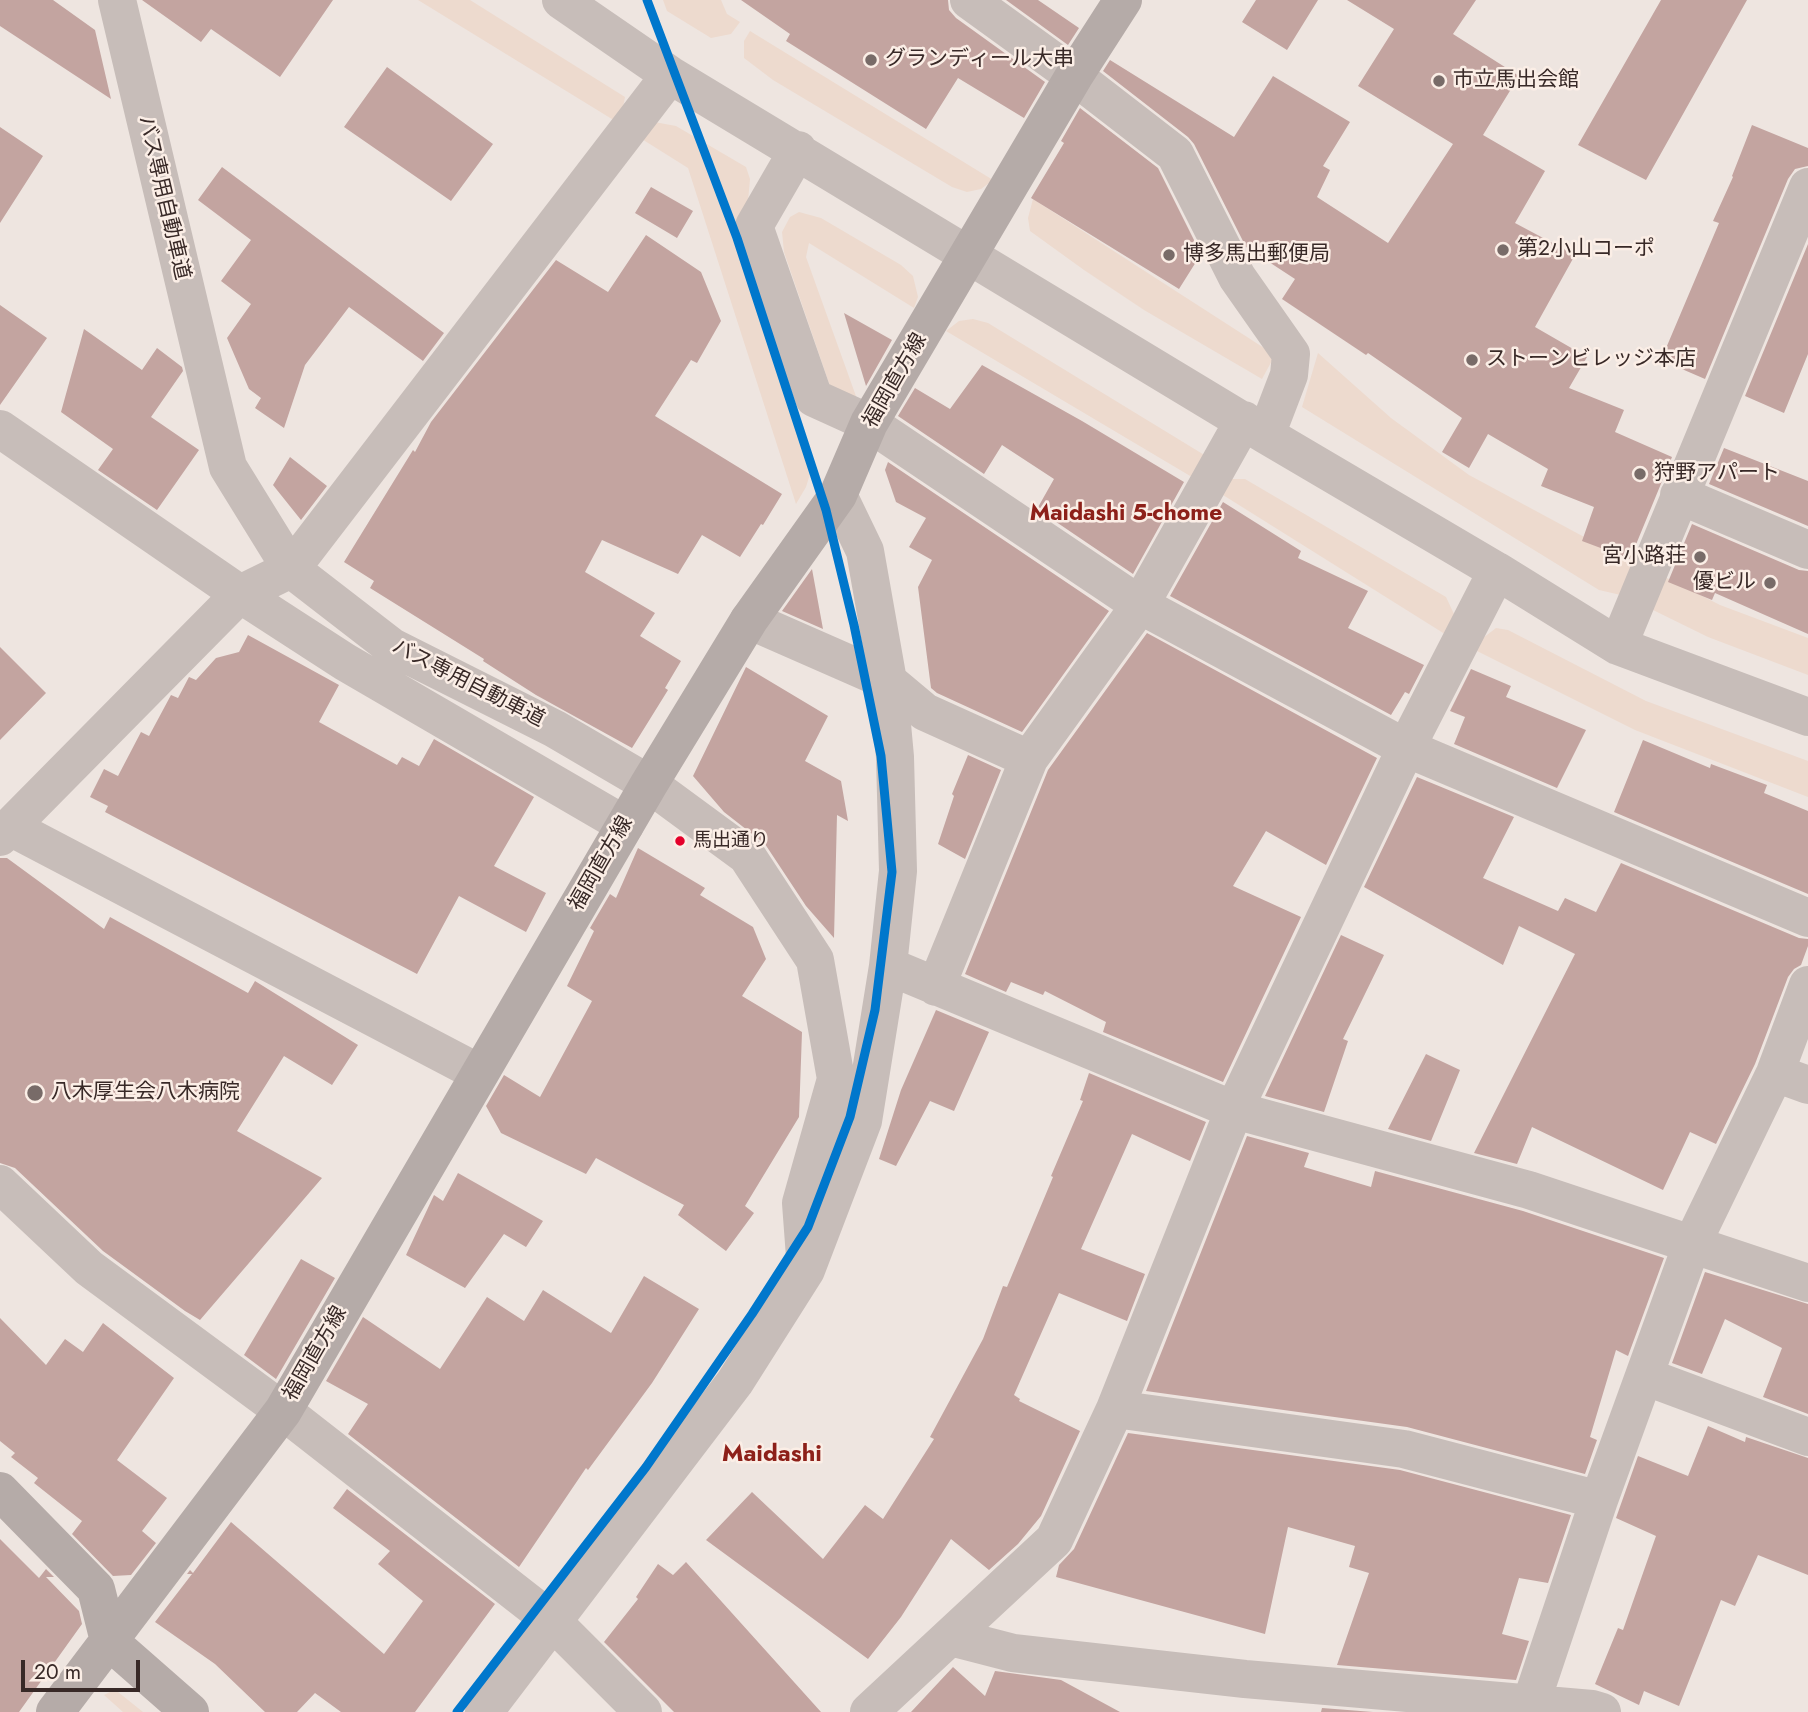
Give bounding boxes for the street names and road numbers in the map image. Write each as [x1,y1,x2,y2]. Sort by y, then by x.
street label: バス専用自動車道 [132,113,194,283]
street label: 福岡直方線 [859,329,933,433]
street label: バス専用自動車道 [387,635,549,733]
street label: 福岡直方線 [565,812,639,916]
street label: 福岡直方線 [279,1302,353,1406]

